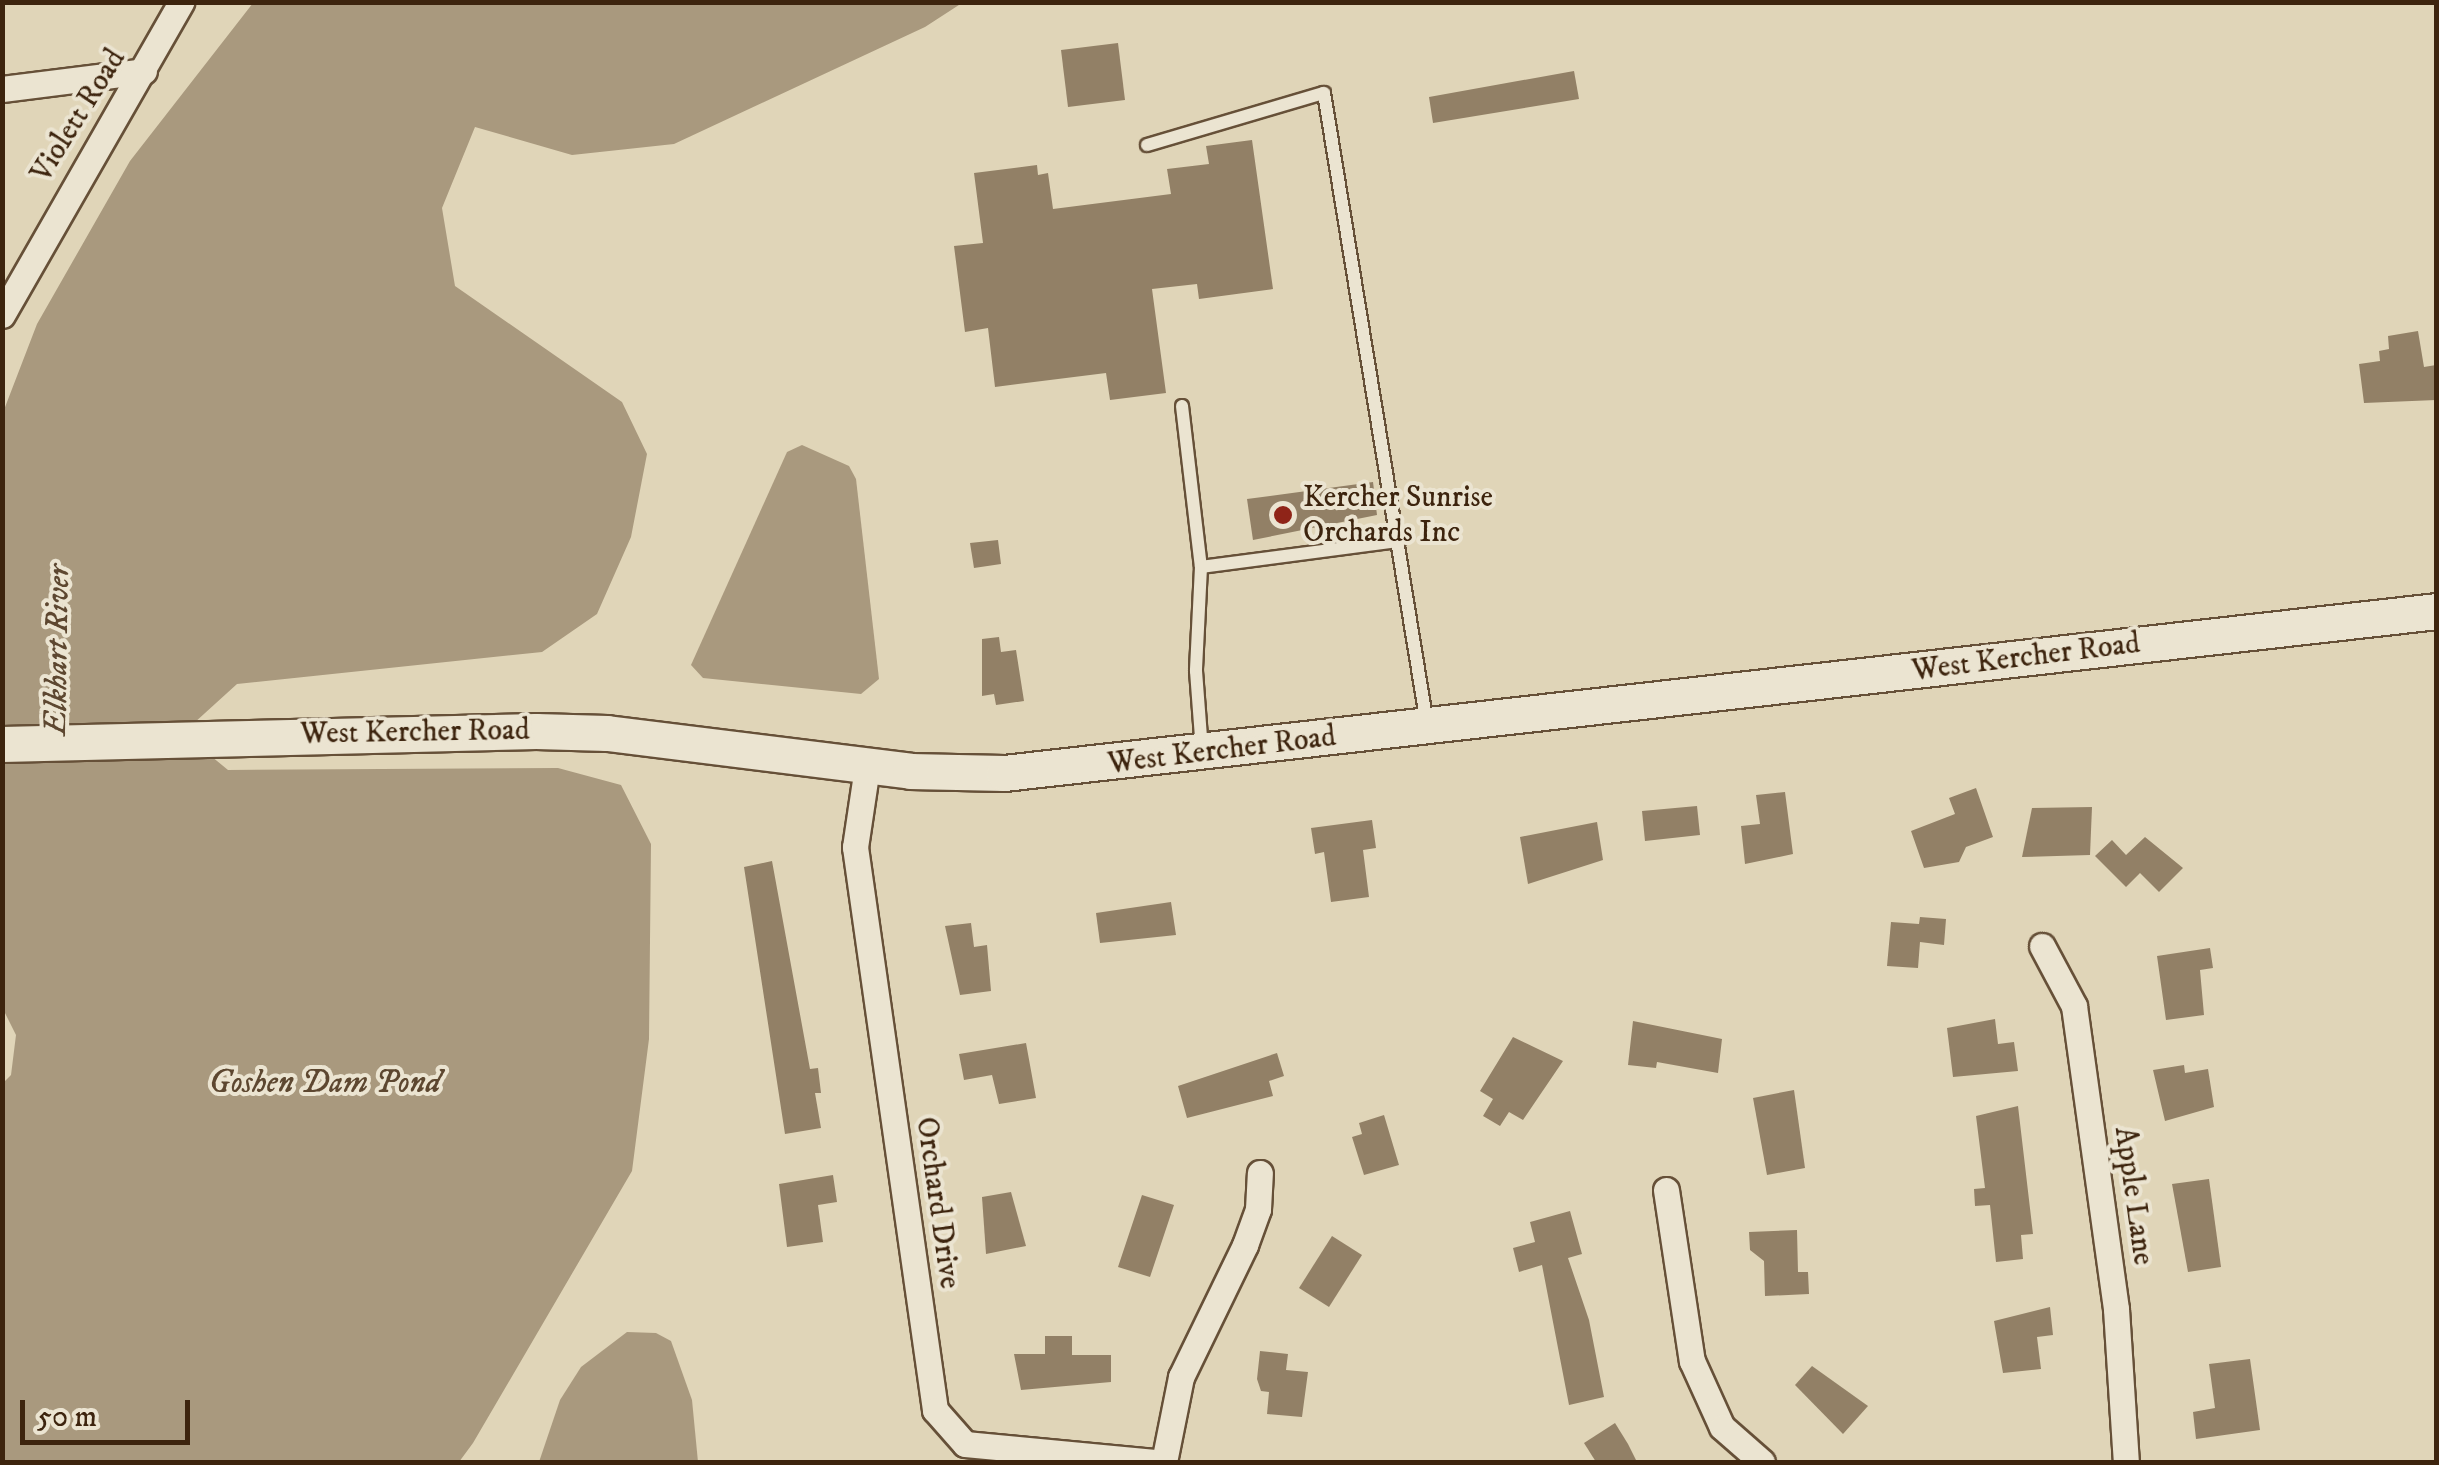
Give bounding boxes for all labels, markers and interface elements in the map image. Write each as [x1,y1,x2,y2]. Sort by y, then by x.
street label: Violett Road [24,43,134,189]
place label: Kercher Sunrise Orchards Inc [1303,480,1493,550]
marker: Kercher Sunrise Orchards Inc [1272,504,1294,526]
water label: Elkhart River [37,565,79,735]
street label: West Kercher Road [1910,626,2142,690]
street label: West Kercher Road [300,713,530,753]
street label: West Kercher Road [1106,719,1338,783]
water label: Goshen Dam Pond [209,1064,441,1102]
street label: Orchard Drive [907,1115,967,1291]
street label: Apple Lane [2105,1125,2161,1267]
scale bar [25,1380,195,1442]
text: 50 m [37,1399,97,1436]

